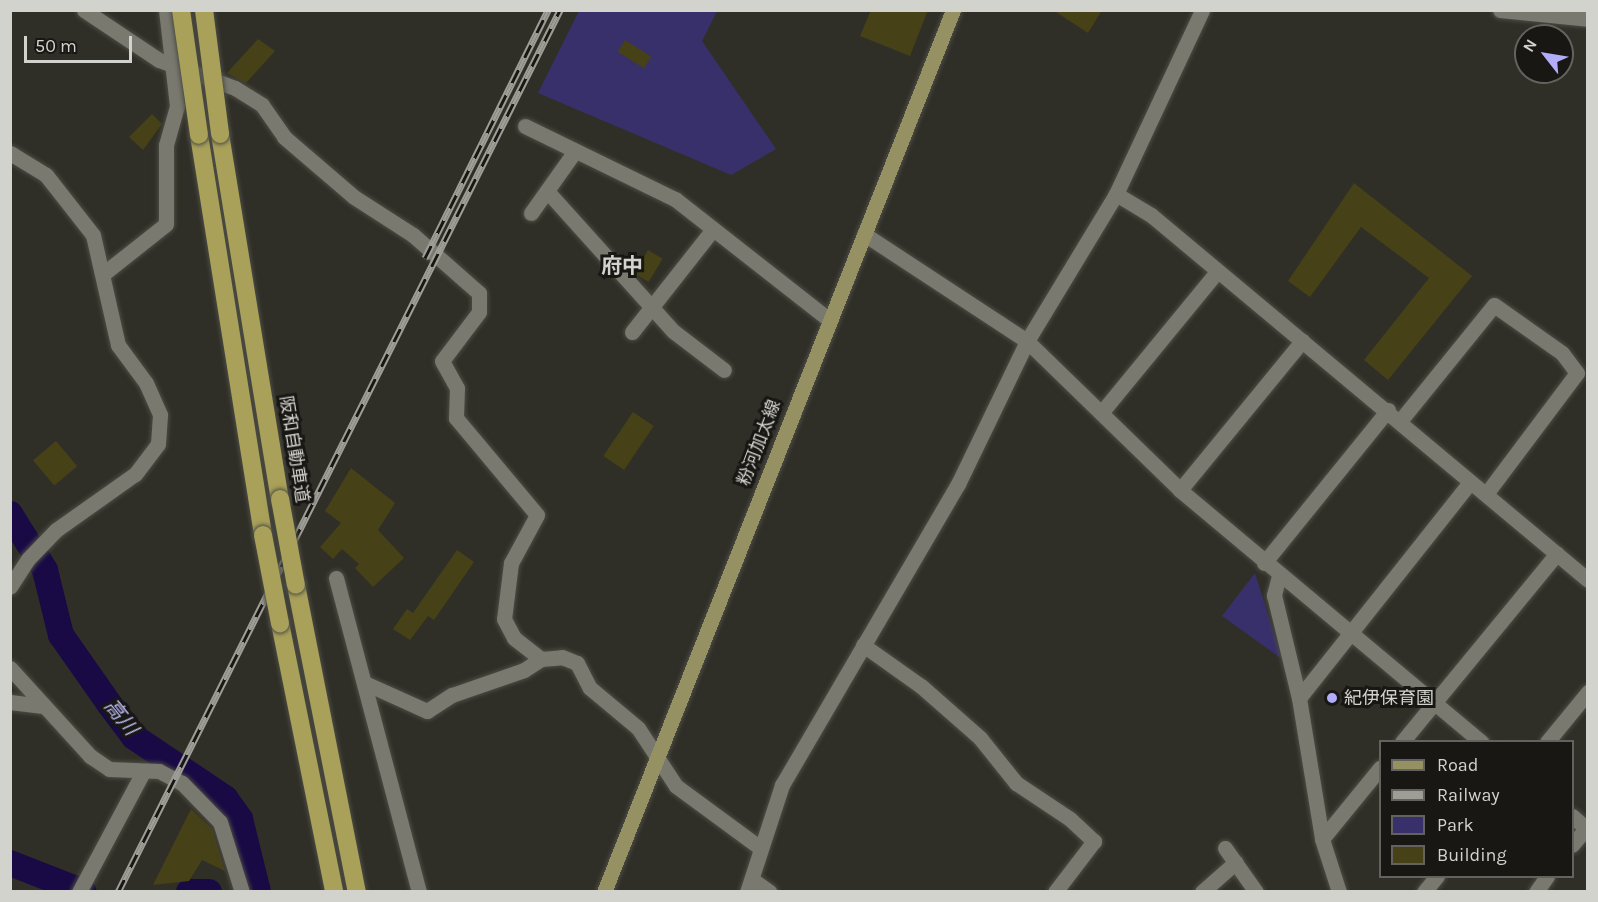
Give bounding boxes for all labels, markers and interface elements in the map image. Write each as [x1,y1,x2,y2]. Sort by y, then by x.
scale bar [27,24,135,62]
north arrow [1514,24,1574,84]
text: 50 m [35,35,77,57]
text: N [1519,36,1541,55]
district label: 府中 [601,253,643,279]
street label: 阪和自動車道 [275,394,313,504]
street label: 粉河加太線 [733,397,785,489]
place label: 紀伊保育園 [1344,687,1434,709]
marker: 紀伊保育園 [1325,691,1339,705]
water label: 高川 [99,694,143,740]
legend [1379,740,1574,878]
text: Road [1437,754,1478,776]
text: Railway [1437,784,1500,806]
text: Park [1437,814,1474,836]
text: Building [1437,844,1507,866]

